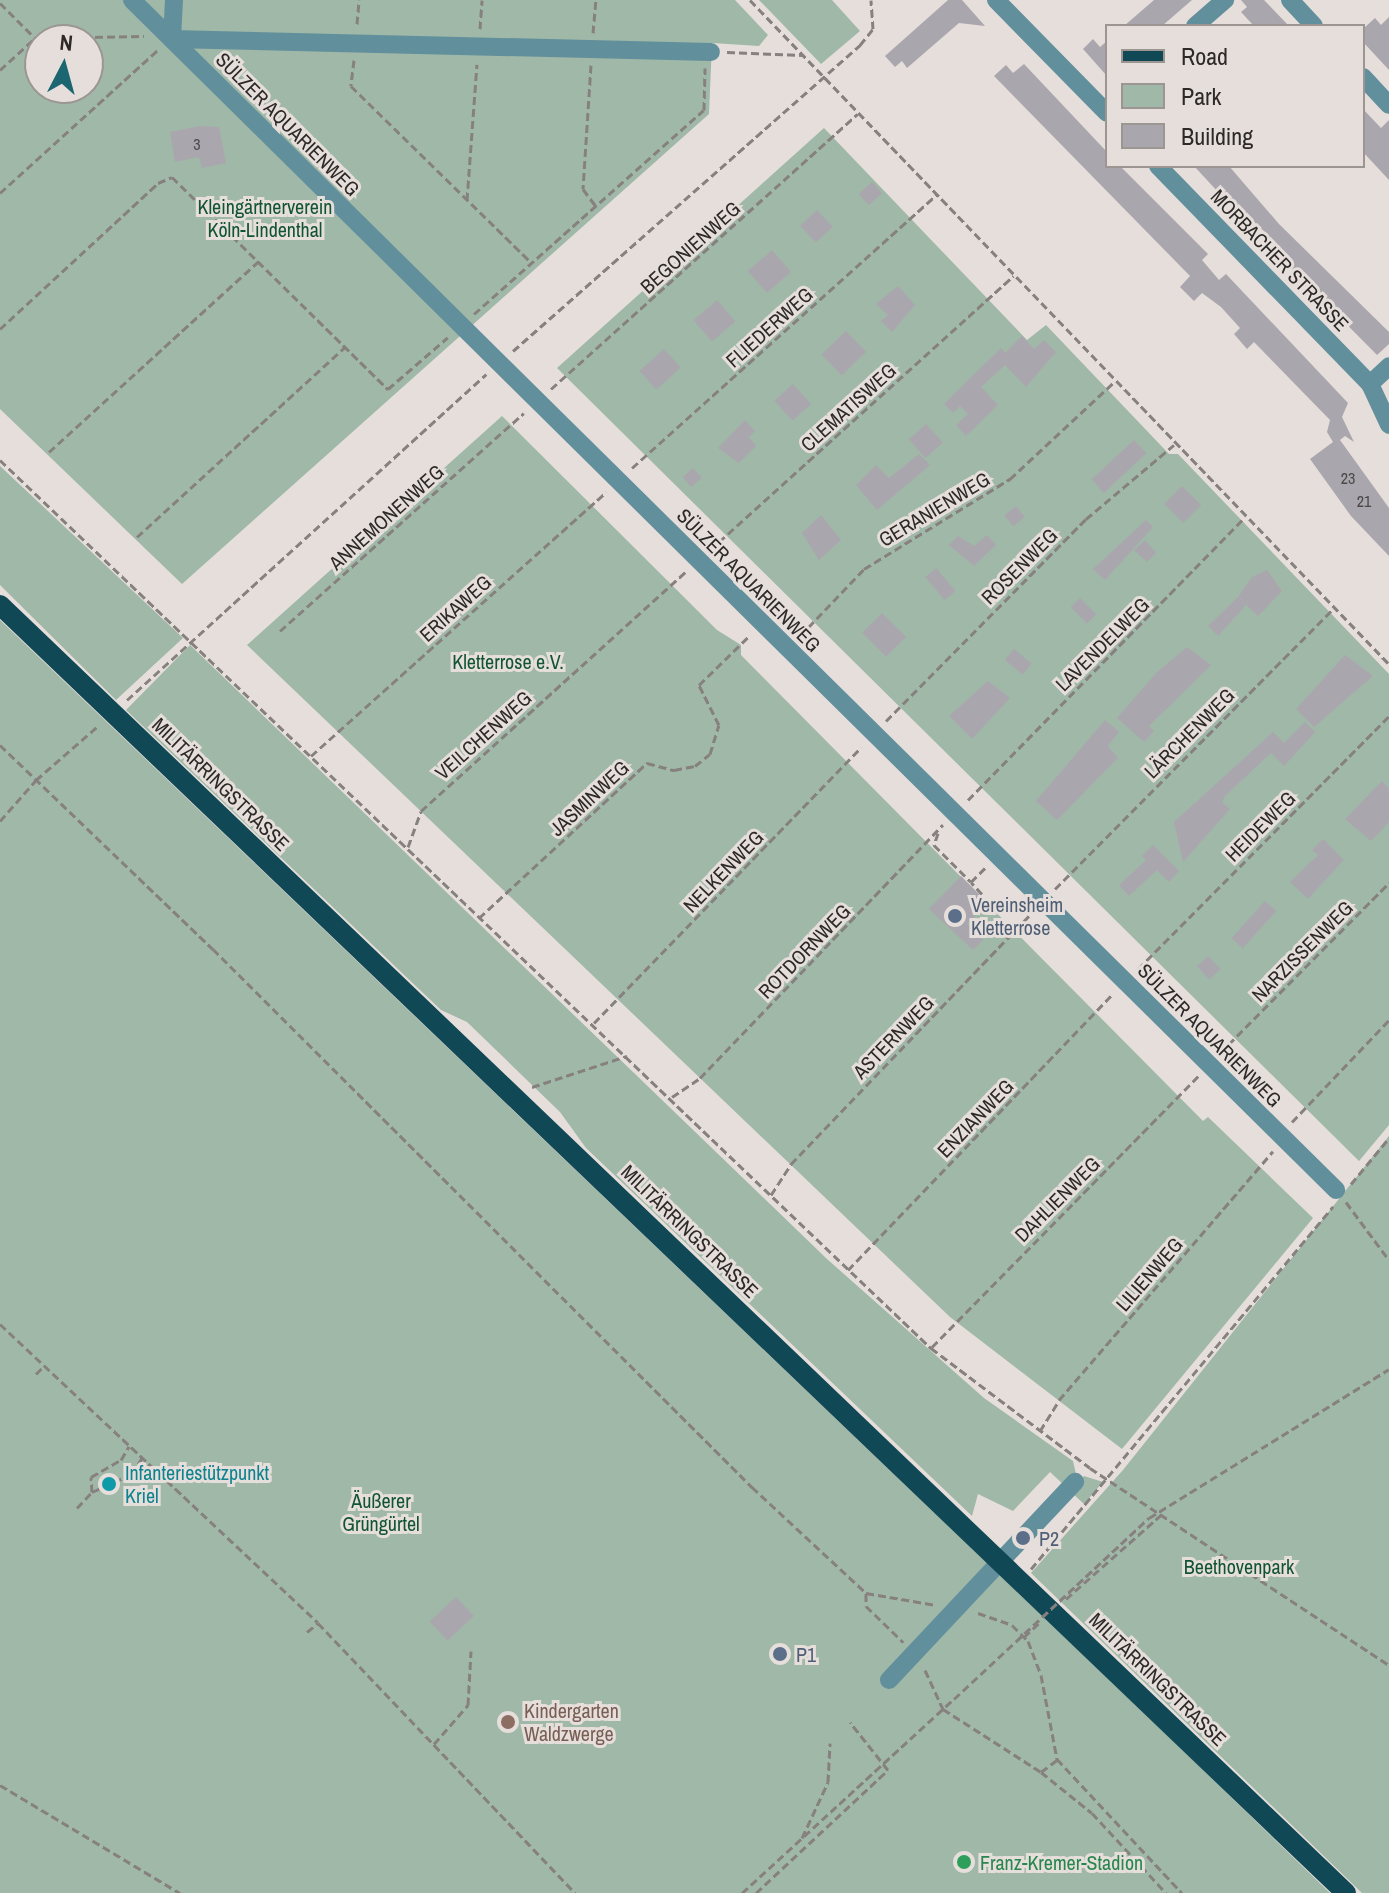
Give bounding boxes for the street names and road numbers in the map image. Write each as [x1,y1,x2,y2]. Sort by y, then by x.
street label: SÜLZER AQUARIENWEG [211,47,365,201]
street label: MORBACHER STRASSE [1206,184,1354,336]
street label: BEGONIENWEG [635,196,745,298]
street label: FLIEDERWEG [721,282,817,372]
street label: CLEMATISWEG [795,358,901,456]
street label: ANNEMONENWEG [324,459,448,575]
street label: GERANIENWEG [874,467,994,551]
street label: SÜLZER AQUARIENWEG [672,503,826,657]
street label: ROSENWEG [976,523,1062,609]
street label: ERIKAWEG [414,570,496,646]
street label: LAVENDELWEG [1050,592,1154,696]
street label: LÄRCHENWEG [1139,683,1239,783]
street label: VEILCHENWEG [430,686,536,784]
street label: MILITÄRRINGSTRASSE [148,712,294,856]
street label: JASMINWEG [544,755,634,841]
street label: HEIDEWEG [1220,786,1300,866]
street label: NELKENWEG [678,825,768,917]
street label: NARZISSENWEG [1246,895,1358,1007]
street label: ROTDORNWEG [753,899,855,1003]
street label: SÜLZER AQUARIENWEG [1133,958,1287,1112]
street label: ASTERNWEG [848,991,938,1083]
street label: ENZIANWEG [932,1074,1018,1162]
street label: DAHLIENWEG [1010,1152,1104,1246]
street label: MILITÄRRINGSTRASSE [617,1159,763,1303]
street label: LILIENWEG [1111,1232,1187,1316]
street label: MILITÄRRINGSTRASSE [1085,1607,1231,1751]

